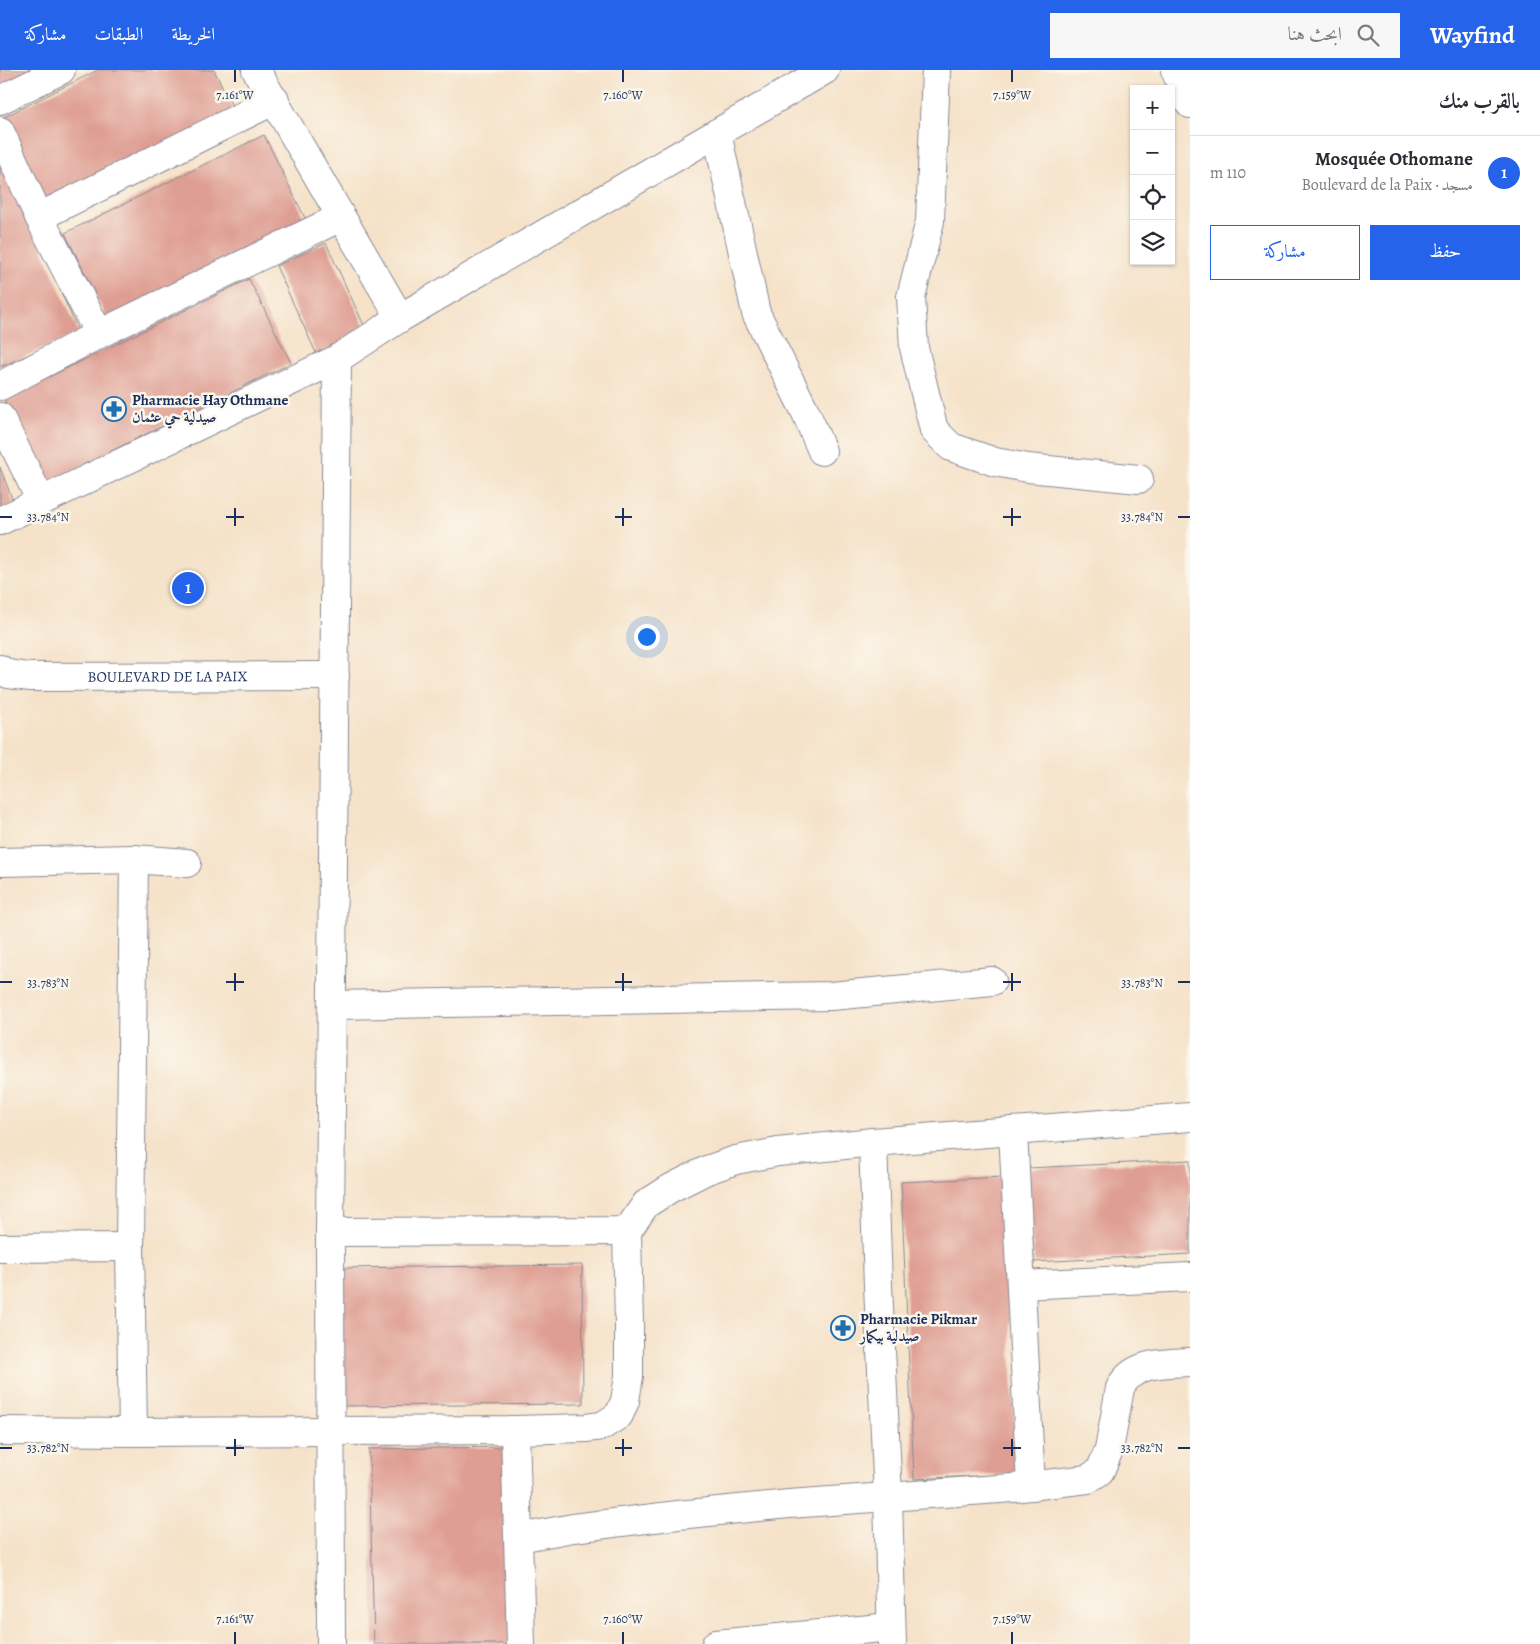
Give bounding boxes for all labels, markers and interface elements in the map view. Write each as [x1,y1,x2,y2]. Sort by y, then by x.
search box [1050,13,1400,58]
text: Wayfind [1430,19,1515,51]
text: ابحث هنا [1288,21,1342,47]
icon: search [1354,21,1382,49]
text: مشاركة [25,22,66,46]
text: الطبقات [94,22,143,46]
text: الخريطة [171,22,215,46]
map controls [1130,85,1175,265]
button: + [1130,85,1175,130]
text: 7.161°W [216,87,254,103]
text: 7.160°W [603,87,644,103]
text: 7.159°W [993,87,1032,103]
text: بالقرب منك [1439,87,1520,115]
button: − [1130,130,1175,175]
text: Mosquée Othomane [1315,146,1473,172]
text: 110 m [1210,162,1246,184]
text: 1 [1501,162,1507,184]
text: مسجد · Boulevard de la Paix [1301,174,1473,196]
button: locate [1130,175,1175,220]
button: layers [1130,220,1175,265]
button: مشاركة [1210,225,1360,280]
button: حفظ [1370,225,1520,280]
place label: Pharmacie Hay Othmane صيدلية حي عثمان [132,390,288,429]
pharmacy icon: Pharmacie Hay Othmane صيدلية حي عثمان [101,396,127,422]
text: 33.784°N [27,509,69,525]
text: 33.784°N [1121,509,1163,525]
pin: 1 [172,569,204,607]
your location [634,624,660,650]
street label: BOULEVARD DE LA PAIX [87,666,247,687]
text: 33.783°N [27,975,69,991]
text: 33.783°N [1121,975,1163,991]
place label: Pharmacie Pikmar صيدلية بيكمار [858,1309,977,1346]
pharmacy icon: Pharmacie Pikmar صيدلية بيكمار [830,1315,856,1341]
text: 33.782°N [27,1440,70,1456]
text: 33.782°N [1121,1440,1164,1456]
text: 7.161°W [216,1611,254,1627]
text: 7.160°W [603,1611,644,1627]
text: 7.159°W [993,1611,1032,1627]

